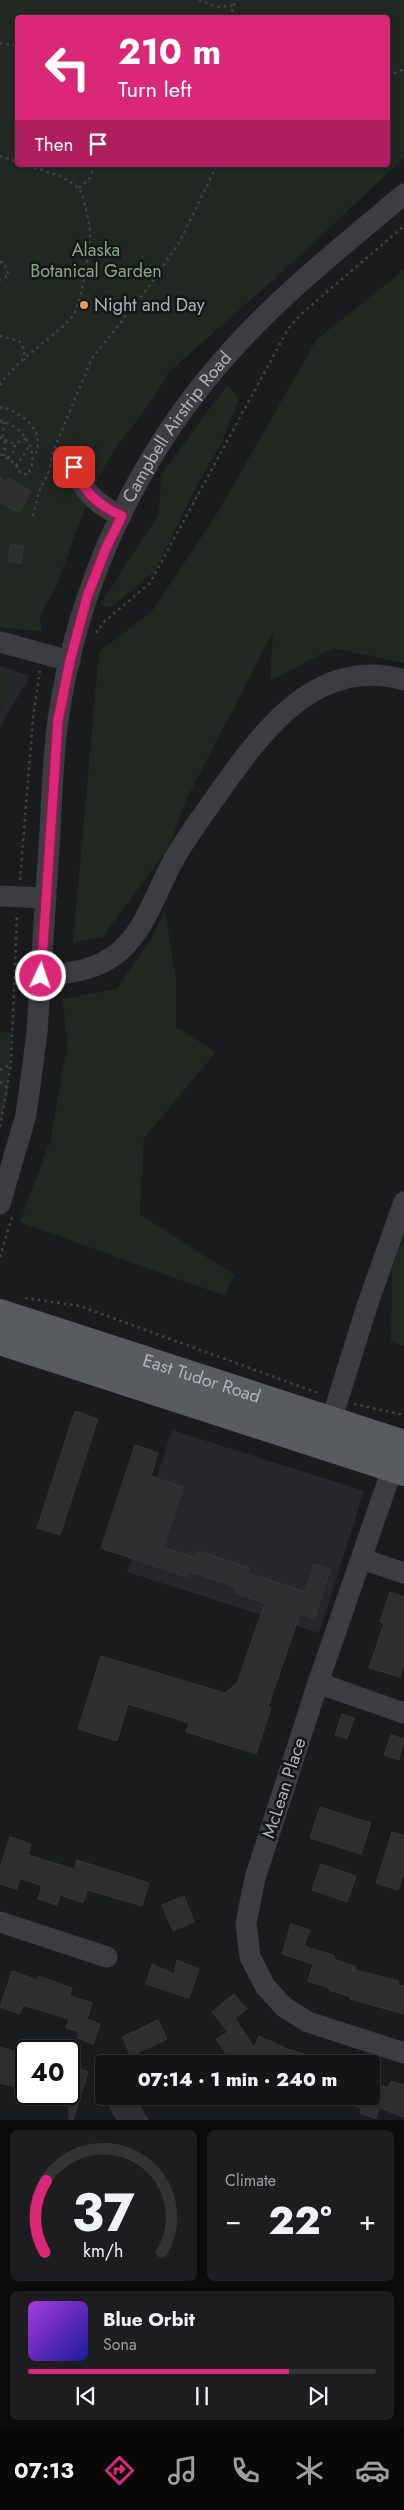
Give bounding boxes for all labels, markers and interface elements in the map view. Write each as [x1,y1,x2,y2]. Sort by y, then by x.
text: 210 m [118,27,221,77]
icon: left [35,35,100,100]
text: Turn left [118,73,192,105]
icon: arrive [84,130,112,158]
text: Then [35,131,74,158]
park label: Alaska Botanical Garden [30,237,162,284]
place label: Night and Day [94,292,205,318]
marker: Night and Day [78,299,90,311]
street label: Campbell Airstrip Road [116,346,238,507]
pin [53,446,95,488]
icon: arrive [60,453,88,481]
position arrow [14,949,66,1001]
street label: East Tudor Road [139,1347,264,1410]
street label: McLean Place [255,1734,313,1842]
speed limit sign: 40 [15,2040,80,2105]
text: 07:14 · 1 min · 240 m [138,2066,337,2093]
text: Climate [225,2169,276,2192]
text: 37 [72,2175,136,2251]
text: 22° [268,2193,332,2248]
text: − [225,2200,242,2241]
text: + [359,2200,376,2241]
text: km/h [83,2238,124,2264]
text: Blue Orbit [103,2306,195,2333]
text: Sona [103,2333,137,2356]
icon: previous [72,2382,100,2410]
icon: pause [188,2382,216,2410]
icon: next [304,2382,332,2410]
icon: directions [102,2453,137,2488]
icon: music [165,2453,200,2488]
icon: phone [228,2453,263,2488]
icon: climate [292,2453,327,2488]
icon: car [355,2453,390,2488]
text: 07:13 [14,2454,74,2486]

